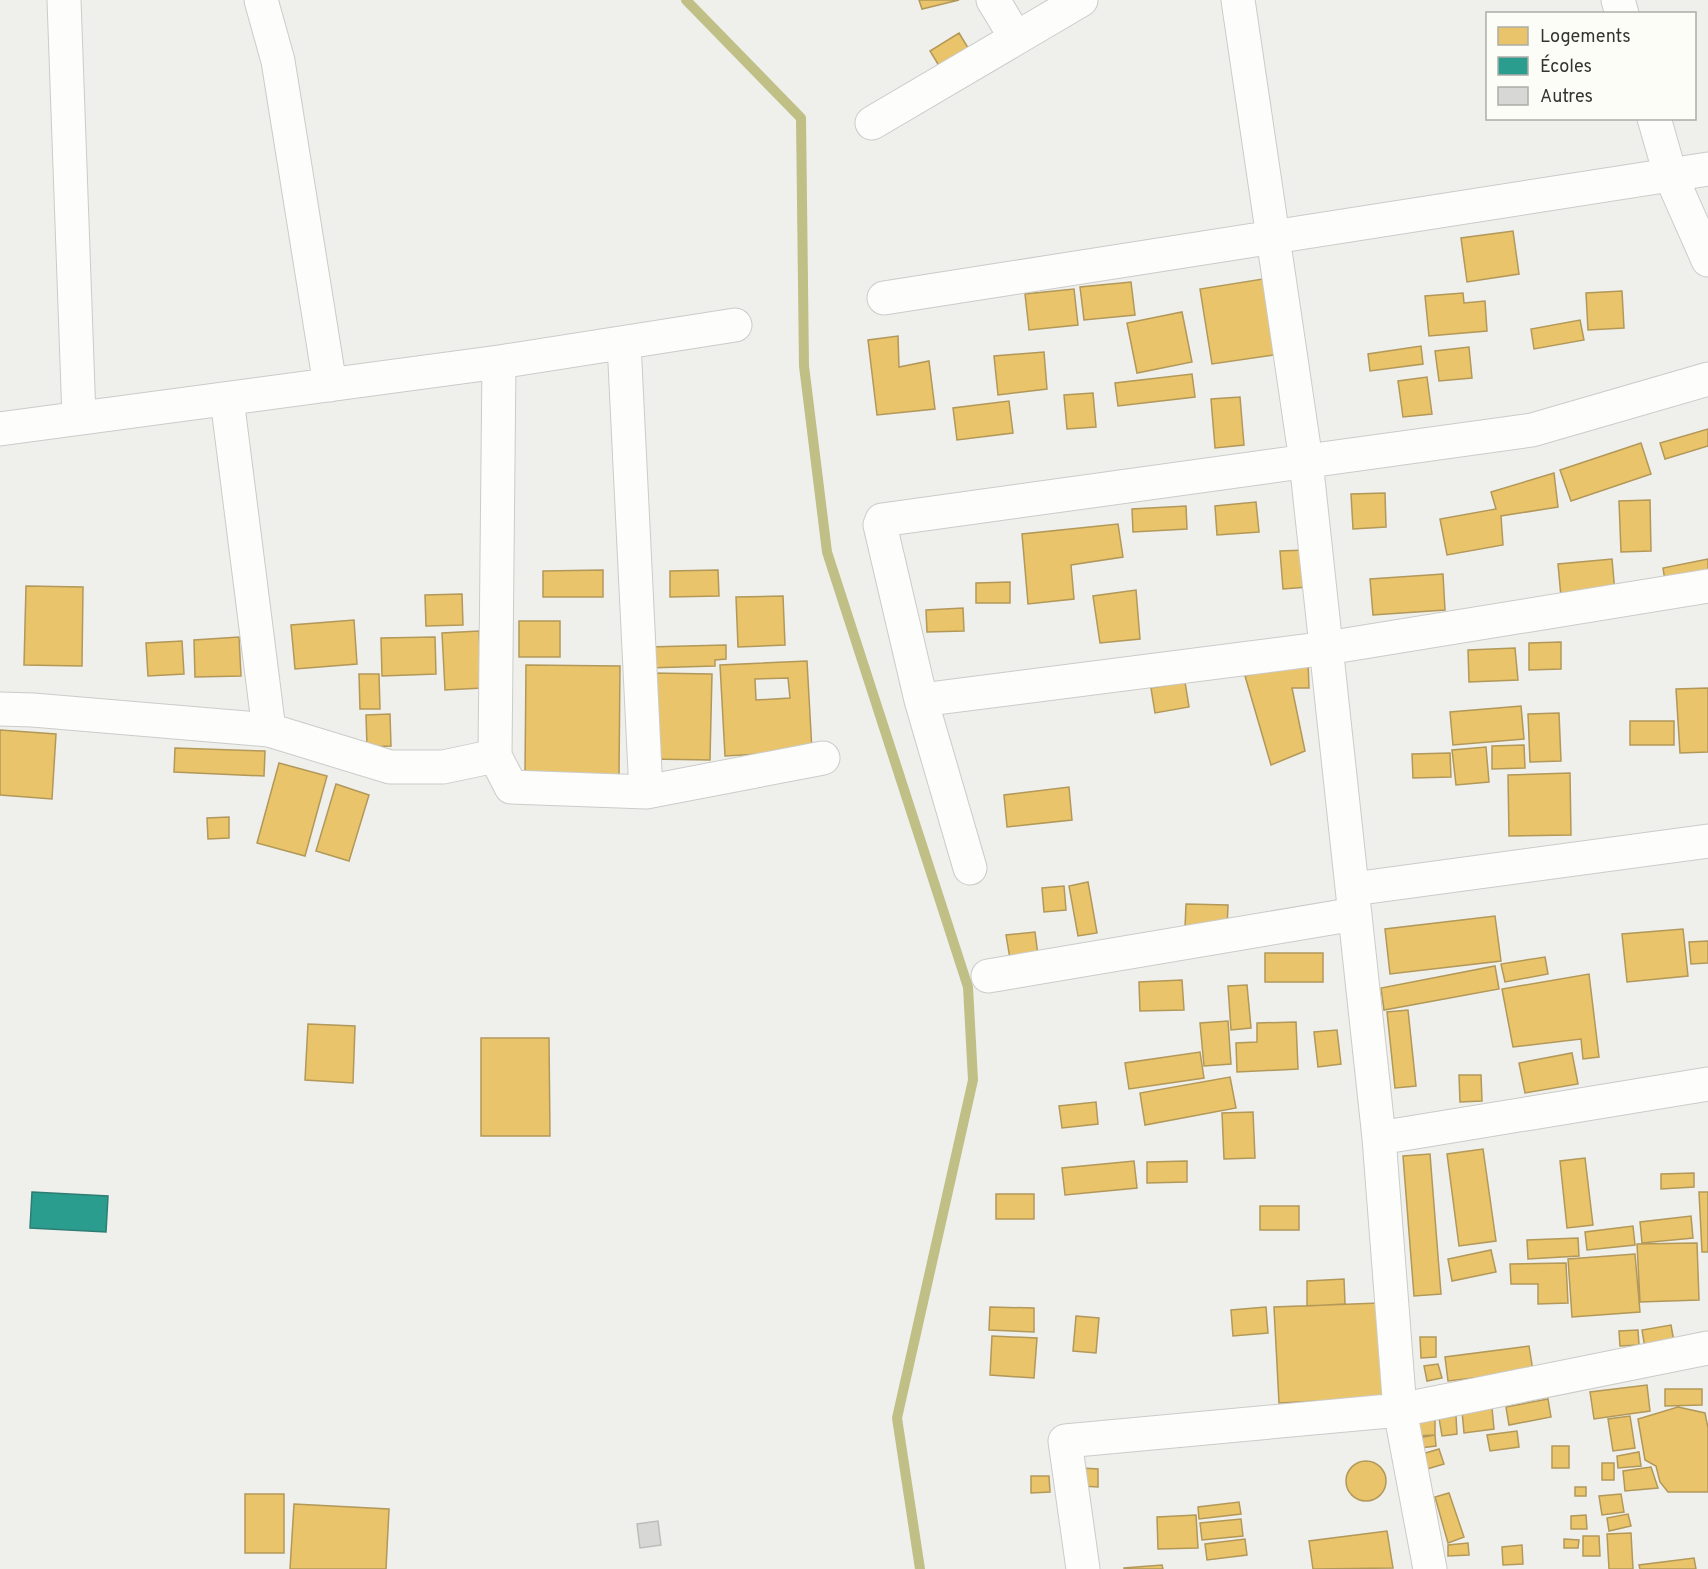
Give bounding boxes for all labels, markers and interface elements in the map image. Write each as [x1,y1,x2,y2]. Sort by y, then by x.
legend [1486,12,1696,120]
text: Logements [1540,26,1631,49]
text: Écoles [1540,54,1592,79]
text: Autres [1540,86,1593,109]

